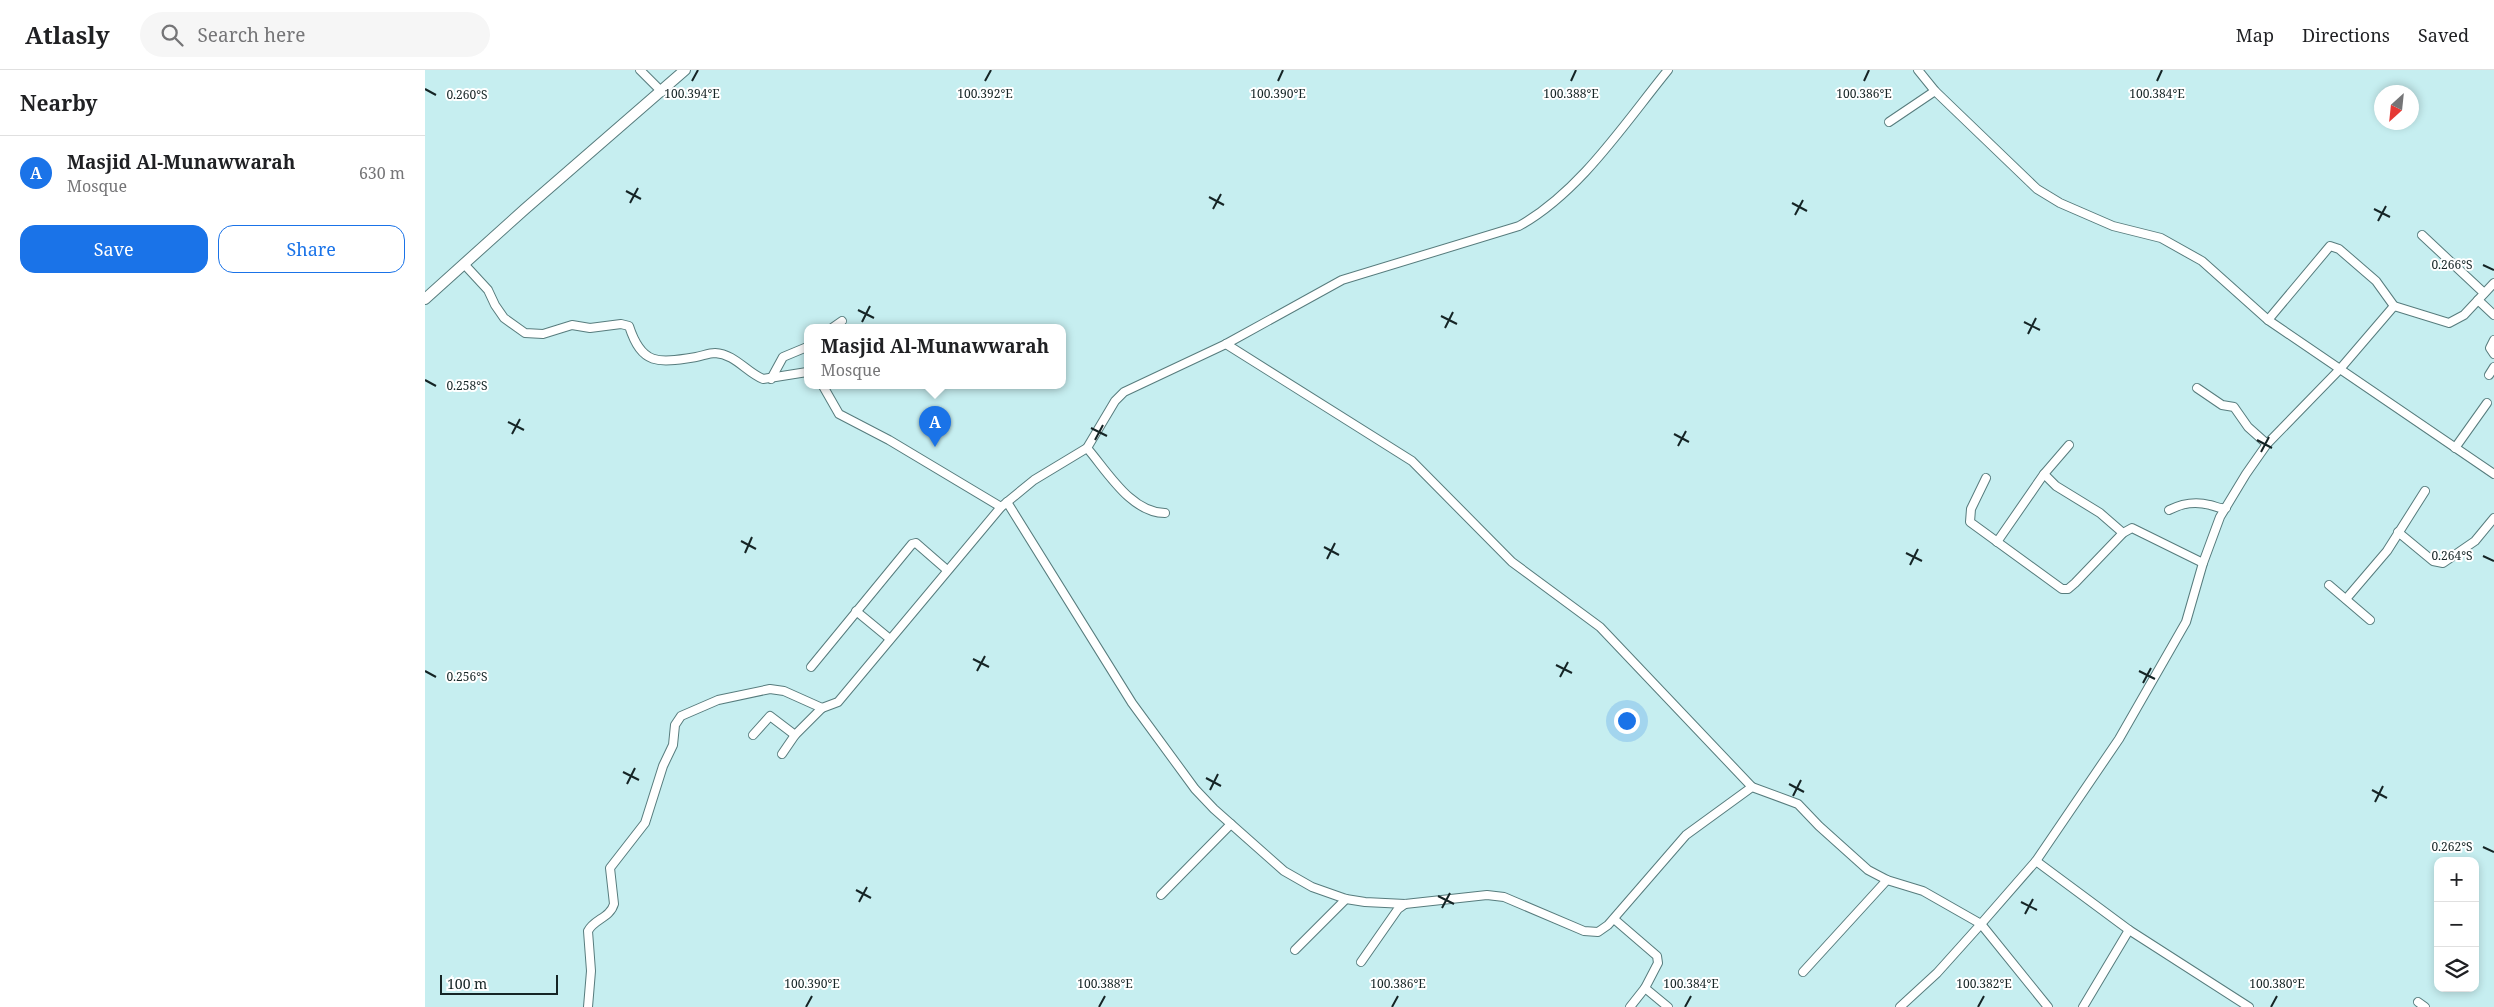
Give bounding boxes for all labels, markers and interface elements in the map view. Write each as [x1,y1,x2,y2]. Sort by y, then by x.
search box [140,12,490,57]
text: Atlasly [25,18,110,51]
icon: search [158,21,186,49]
text: Search here [198,22,305,48]
text: Map [2236,23,2274,47]
text: Directions [2302,23,2390,47]
text: Saved [2418,23,2469,47]
text: 100.394°E [664,85,720,102]
text: 100.392°E [957,85,1013,102]
text: 100.390°E [1250,85,1306,102]
text: 100.388°E [1543,85,1599,102]
text: 100.386°E [1836,85,1892,102]
text: 100.384°E [2129,85,2185,102]
north arrow [2374,85,2419,130]
text: 0.260°S [446,86,488,103]
text: Nearby [20,89,98,117]
text: Masjid Al-Munawwarah [67,149,295,175]
text: A [30,162,42,184]
text: 630 m [359,162,405,184]
text: Mosque [67,175,127,197]
button: Save [20,225,208,273]
button: Share [218,225,405,273]
text: 0.266°S [2431,256,2473,273]
popup [804,324,1066,389]
text: Masjid Al-Munawwarah [821,333,1049,359]
text: Mosque [821,359,881,381]
text: 0.258°S [446,377,488,394]
pin: A [919,406,951,447]
text: 0.264°S [2431,547,2473,564]
text: 0.256°S [446,668,488,685]
your location [1614,708,1640,734]
text: 0.262°S [2431,838,2473,855]
map controls [2434,857,2479,992]
button: + [2434,857,2479,902]
button: − [2434,902,2479,947]
button: layers [2434,947,2479,992]
scale bar [440,972,557,995]
text: 100 m [447,974,487,993]
text: 100.390°E [784,975,840,992]
text: 100.388°E [1077,975,1133,992]
text: 100.386°E [1370,975,1426,992]
text: 100.384°E [1663,975,1719,992]
text: 100.382°E [1956,975,2012,992]
text: 100.380°E [2249,975,2305,992]

